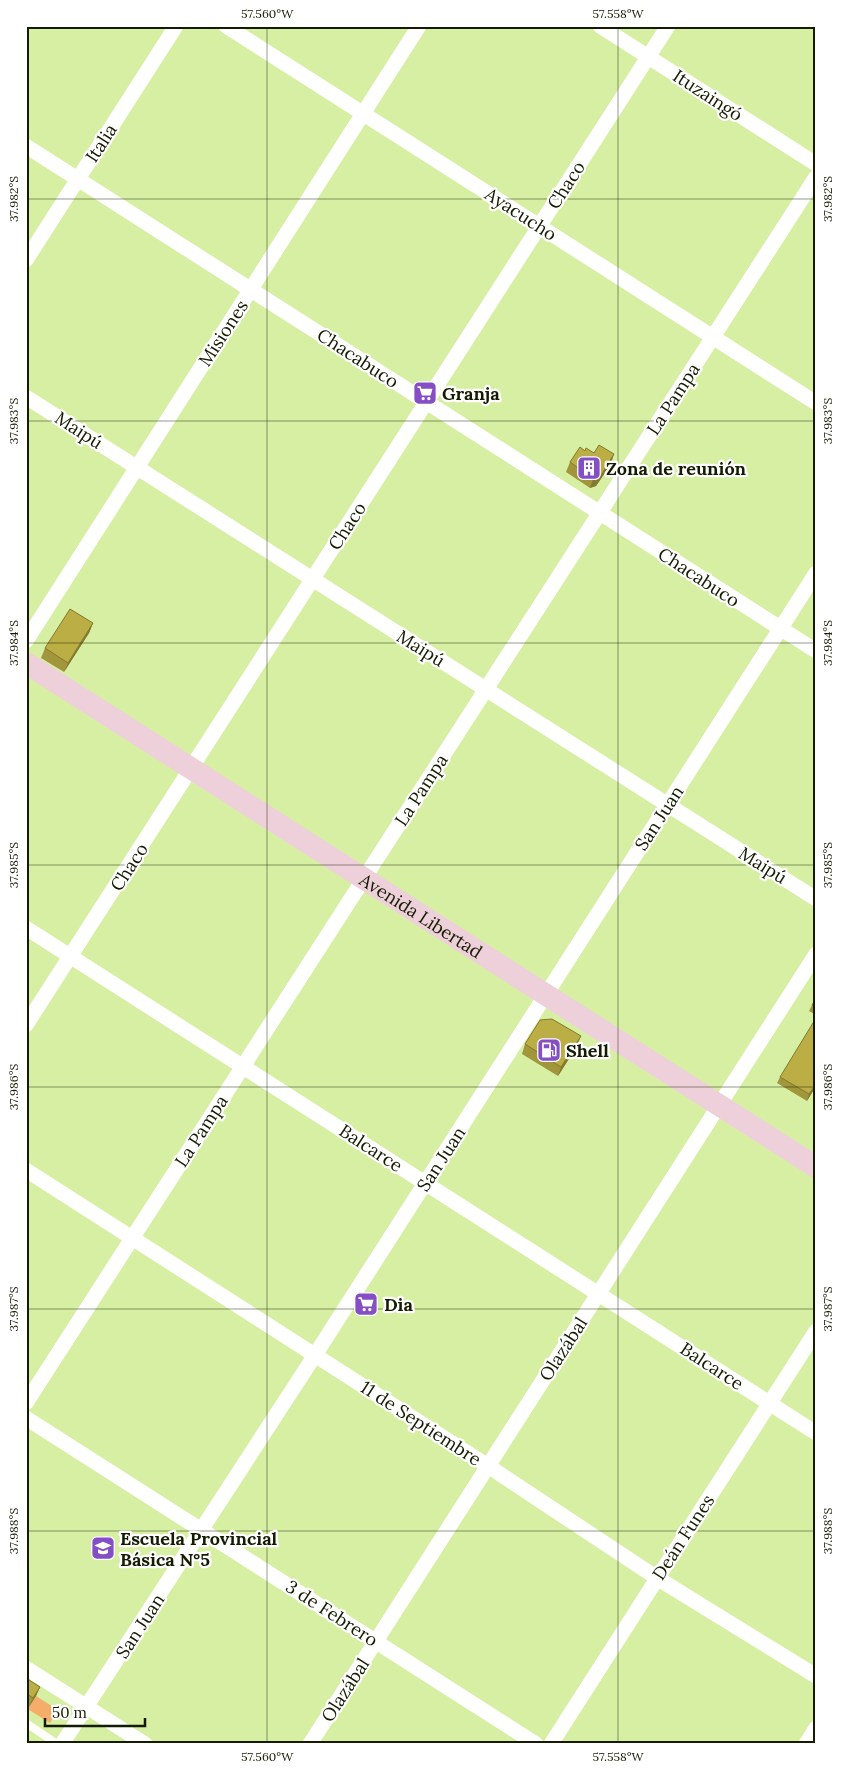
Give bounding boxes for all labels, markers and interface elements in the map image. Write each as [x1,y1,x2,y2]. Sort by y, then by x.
text: 57.560°W [241,6,294,21]
text: 57.558°W [592,6,645,21]
street label: Ituzaingó [669,64,747,126]
street label: Italia [80,119,122,167]
street label: Chaco [542,157,590,213]
text: 37.982°S [6,176,21,222]
text: 37.982°S [820,176,835,222]
street label: Ayacucho [480,182,561,246]
street label: Misiones [193,295,253,371]
street label: Chacabuco [313,323,403,393]
street label: La Pampa [641,359,705,439]
supermarket icon: Granja [412,380,438,406]
place label: Granja [442,382,500,405]
text: 37.983°S [6,398,21,444]
text: 37.983°S [820,398,835,444]
street label: Maipú [51,406,107,454]
building icon: Zona de reunión [576,455,602,481]
place label: Zona de reunión [606,457,747,480]
street label: Chaco [323,498,371,554]
street label: Chacabuco [654,542,744,612]
text: 37.984°S [6,620,21,666]
text: 37.984°S [820,620,835,666]
street label: Maipú [393,624,450,672]
street label: La Pampa [389,750,453,830]
street label: San Juan [630,781,689,855]
street label: Chaco [105,839,153,895]
street label: Maipú [735,841,792,889]
text: 37.985°S [6,842,21,888]
text: 37.985°S [820,842,835,888]
street label: Avenida Libertad [355,867,487,963]
fuel station icon: Shell [536,1037,562,1063]
place label: Shell [566,1039,609,1062]
text: 37.986°S [6,1063,21,1110]
text: 37.986°S [820,1063,835,1110]
street label: La Pampa [169,1091,233,1171]
street label: Balcarce [335,1119,407,1177]
street label: San Juan [412,1122,471,1196]
text: 37.987°S [6,1286,21,1332]
text: 37.987°S [820,1286,835,1332]
supermarket icon: Dia [353,1291,379,1317]
place label: Dia [384,1293,413,1316]
street label: Olazábal [534,1313,592,1385]
street label: Balcarce [676,1337,748,1395]
street label: 11 de Septiembre [356,1375,486,1471]
street label: Deán Funes [647,1490,719,1584]
text: 37.988°S [6,1508,21,1554]
text: 37.988°S [820,1508,835,1554]
place label: Escuela Provincial Básica N°5 [120,1527,278,1571]
school or university icon: Escuela Provincial Básica N°5 [90,1535,116,1561]
street label: 3 de Febrero [282,1575,382,1651]
street label: San Juan [111,1589,170,1663]
street label: Olazábal [316,1654,374,1726]
scale bar [45,1695,145,1727]
text: 50 m [52,1703,87,1722]
text: 57.560°W [241,1749,294,1764]
text: 57.558°W [592,1749,645,1764]

